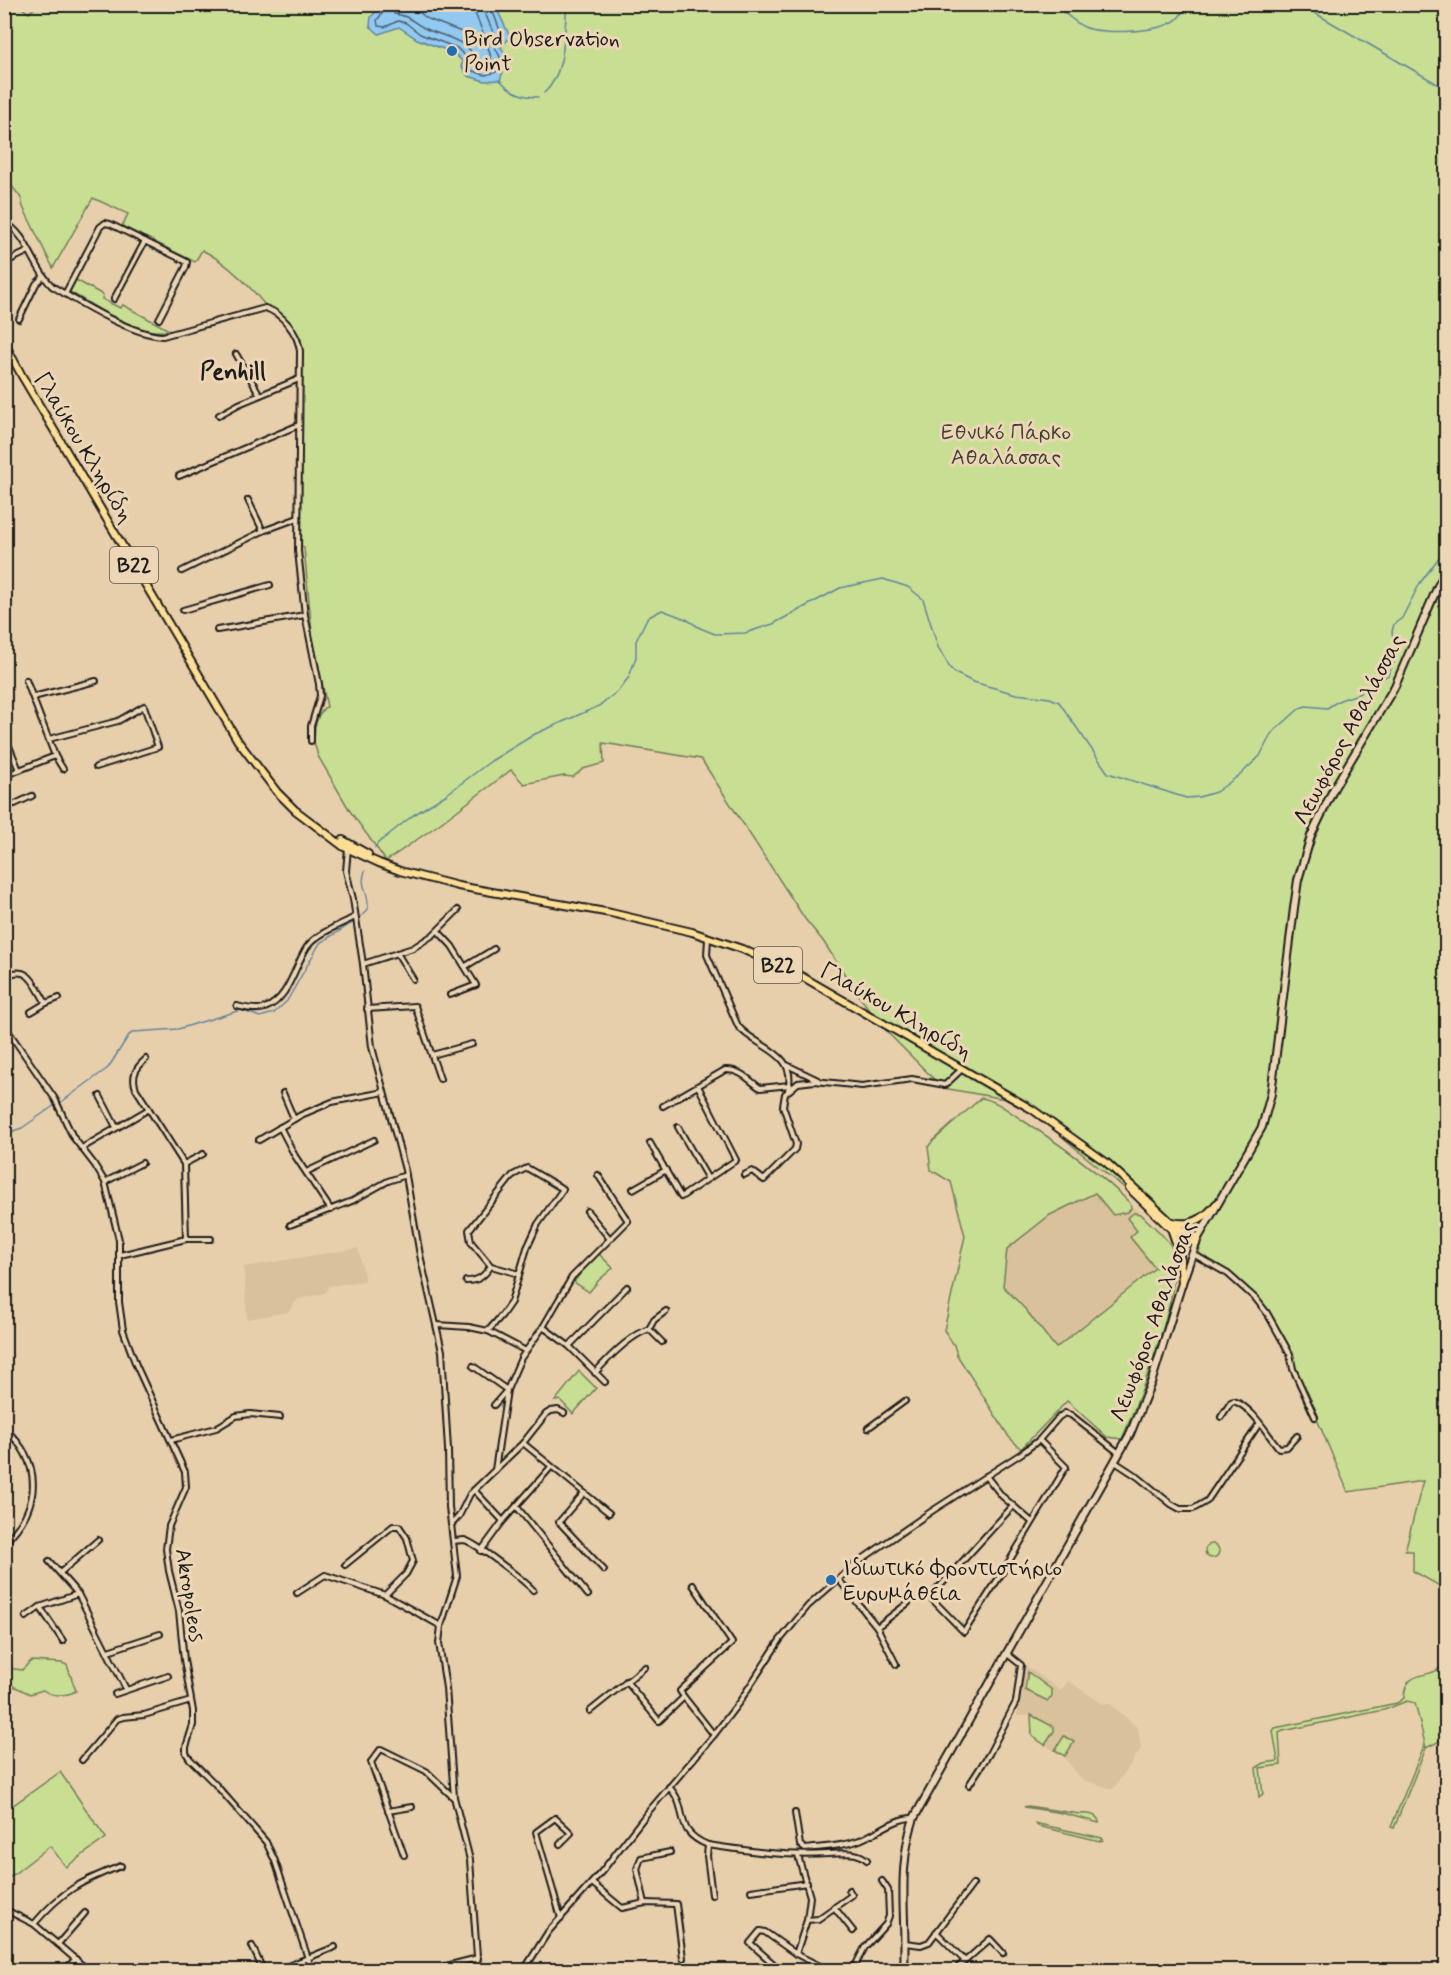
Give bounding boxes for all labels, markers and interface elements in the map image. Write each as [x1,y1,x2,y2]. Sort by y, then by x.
place label: Bird Observation Point [464,26,620,79]
marker: Bird Observation Point [445,44,459,58]
district label: Penhill [200,357,266,388]
street label: Γλαύκου Κληρίδη [27,367,139,529]
park label: Εθνικό Πάρκο Αθαλάσσας [941,419,1071,472]
road number: B22 [110,547,158,583]
street label: Λεωφόρος Αθαλάσσας [1288,630,1412,830]
road number: B22 [754,947,802,983]
street label: Γλαύκου Κληρίδη [815,957,977,1067]
street label: Λεωφόρος Αθαλάσσας [1105,1217,1203,1426]
street label: Akropoleos [168,1546,210,1644]
place label: Ιδιωτικό Φροντιστήριο Ευρυμάθεια [843,1555,1062,1608]
marker: Ιδιωτικό Φροντιστήριο Ευρυμάθεια [824,1573,838,1587]

